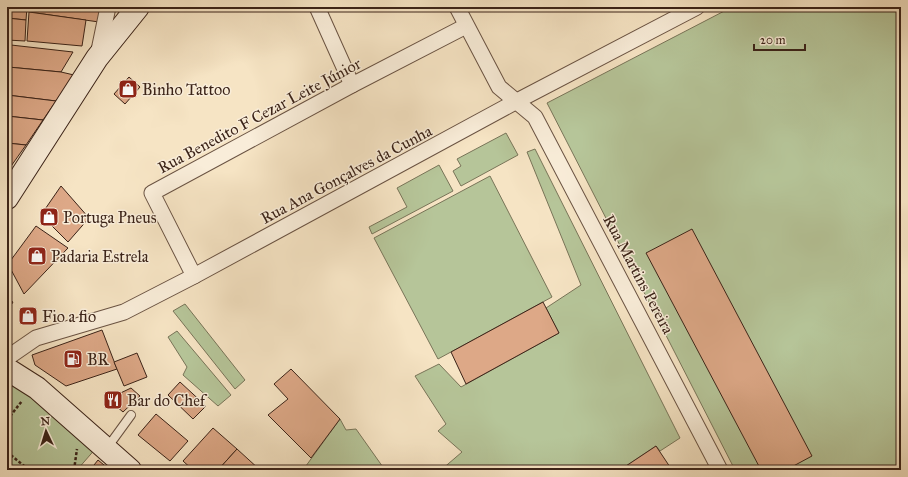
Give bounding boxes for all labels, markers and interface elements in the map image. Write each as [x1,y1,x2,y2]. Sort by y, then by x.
scale bar [754,26,805,52]
text: 20 m [760,33,786,47]
street label: Rua Benedito F Cezar Leite Júnior [154,54,365,178]
shop icon: Binho Tattoo [117,78,139,100]
place label: Binho Tattoo [142,80,231,99]
street label: Rua Ana Gonçalves da Cunha [257,121,435,228]
shop icon: Portuga Pneus [38,206,60,228]
place label: Portuga Pneus [63,208,157,228]
street label: Rua Martins Pereira [599,211,678,337]
shop icon: Padaria Estrela [26,245,48,267]
place label: Padaria Estrela [51,247,149,266]
shop icon: Fio a fio [17,305,39,327]
place label: Fio a fio [42,307,96,326]
fuel station icon: BR [62,348,84,370]
place label: BR [87,350,110,369]
restaurant icon: Bar do Chef [102,389,124,411]
place label: Bar do Chef [127,391,208,410]
north arrow [26,411,66,451]
text: N [40,415,51,428]

